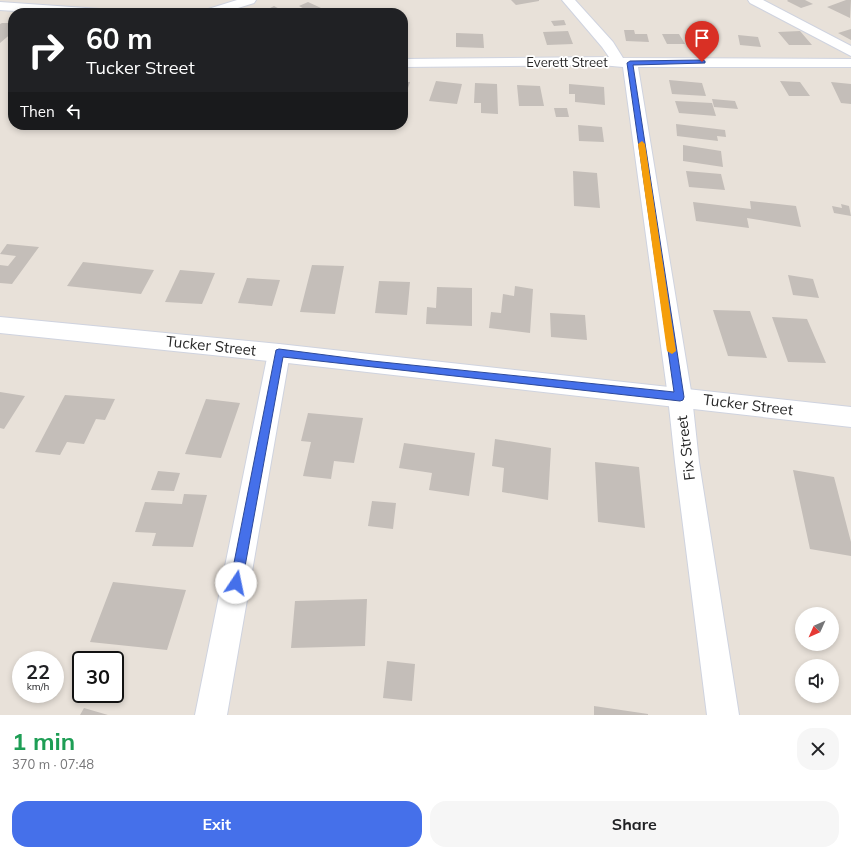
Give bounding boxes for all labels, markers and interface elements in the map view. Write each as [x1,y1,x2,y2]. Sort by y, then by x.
text: 60 m [86,21,152,56]
pin [685,21,719,62]
icon: right [20,24,72,76]
icon: arrive [691,27,713,49]
street label: Everett Street [526,54,608,70]
text: Tucker Street [86,56,195,79]
icon: left [63,100,85,122]
text: Then [20,102,55,121]
street label: Tucker Street [165,331,257,360]
street label: Tucker Street [702,390,794,419]
street label: Fix Street [672,414,699,482]
position arrow [215,562,257,604]
north arrow [795,607,839,651]
map controls [795,607,839,703]
speed limit sign: 30 [72,651,124,703]
text: 22 [26,659,50,684]
button: sound [795,659,839,703]
text: km/h [27,680,49,693]
text: 1 min [12,726,75,756]
button: close [797,728,839,770]
text: 370 m · 07:48 [12,756,94,772]
button: Exit [12,801,422,847]
button: Share [430,801,839,847]

